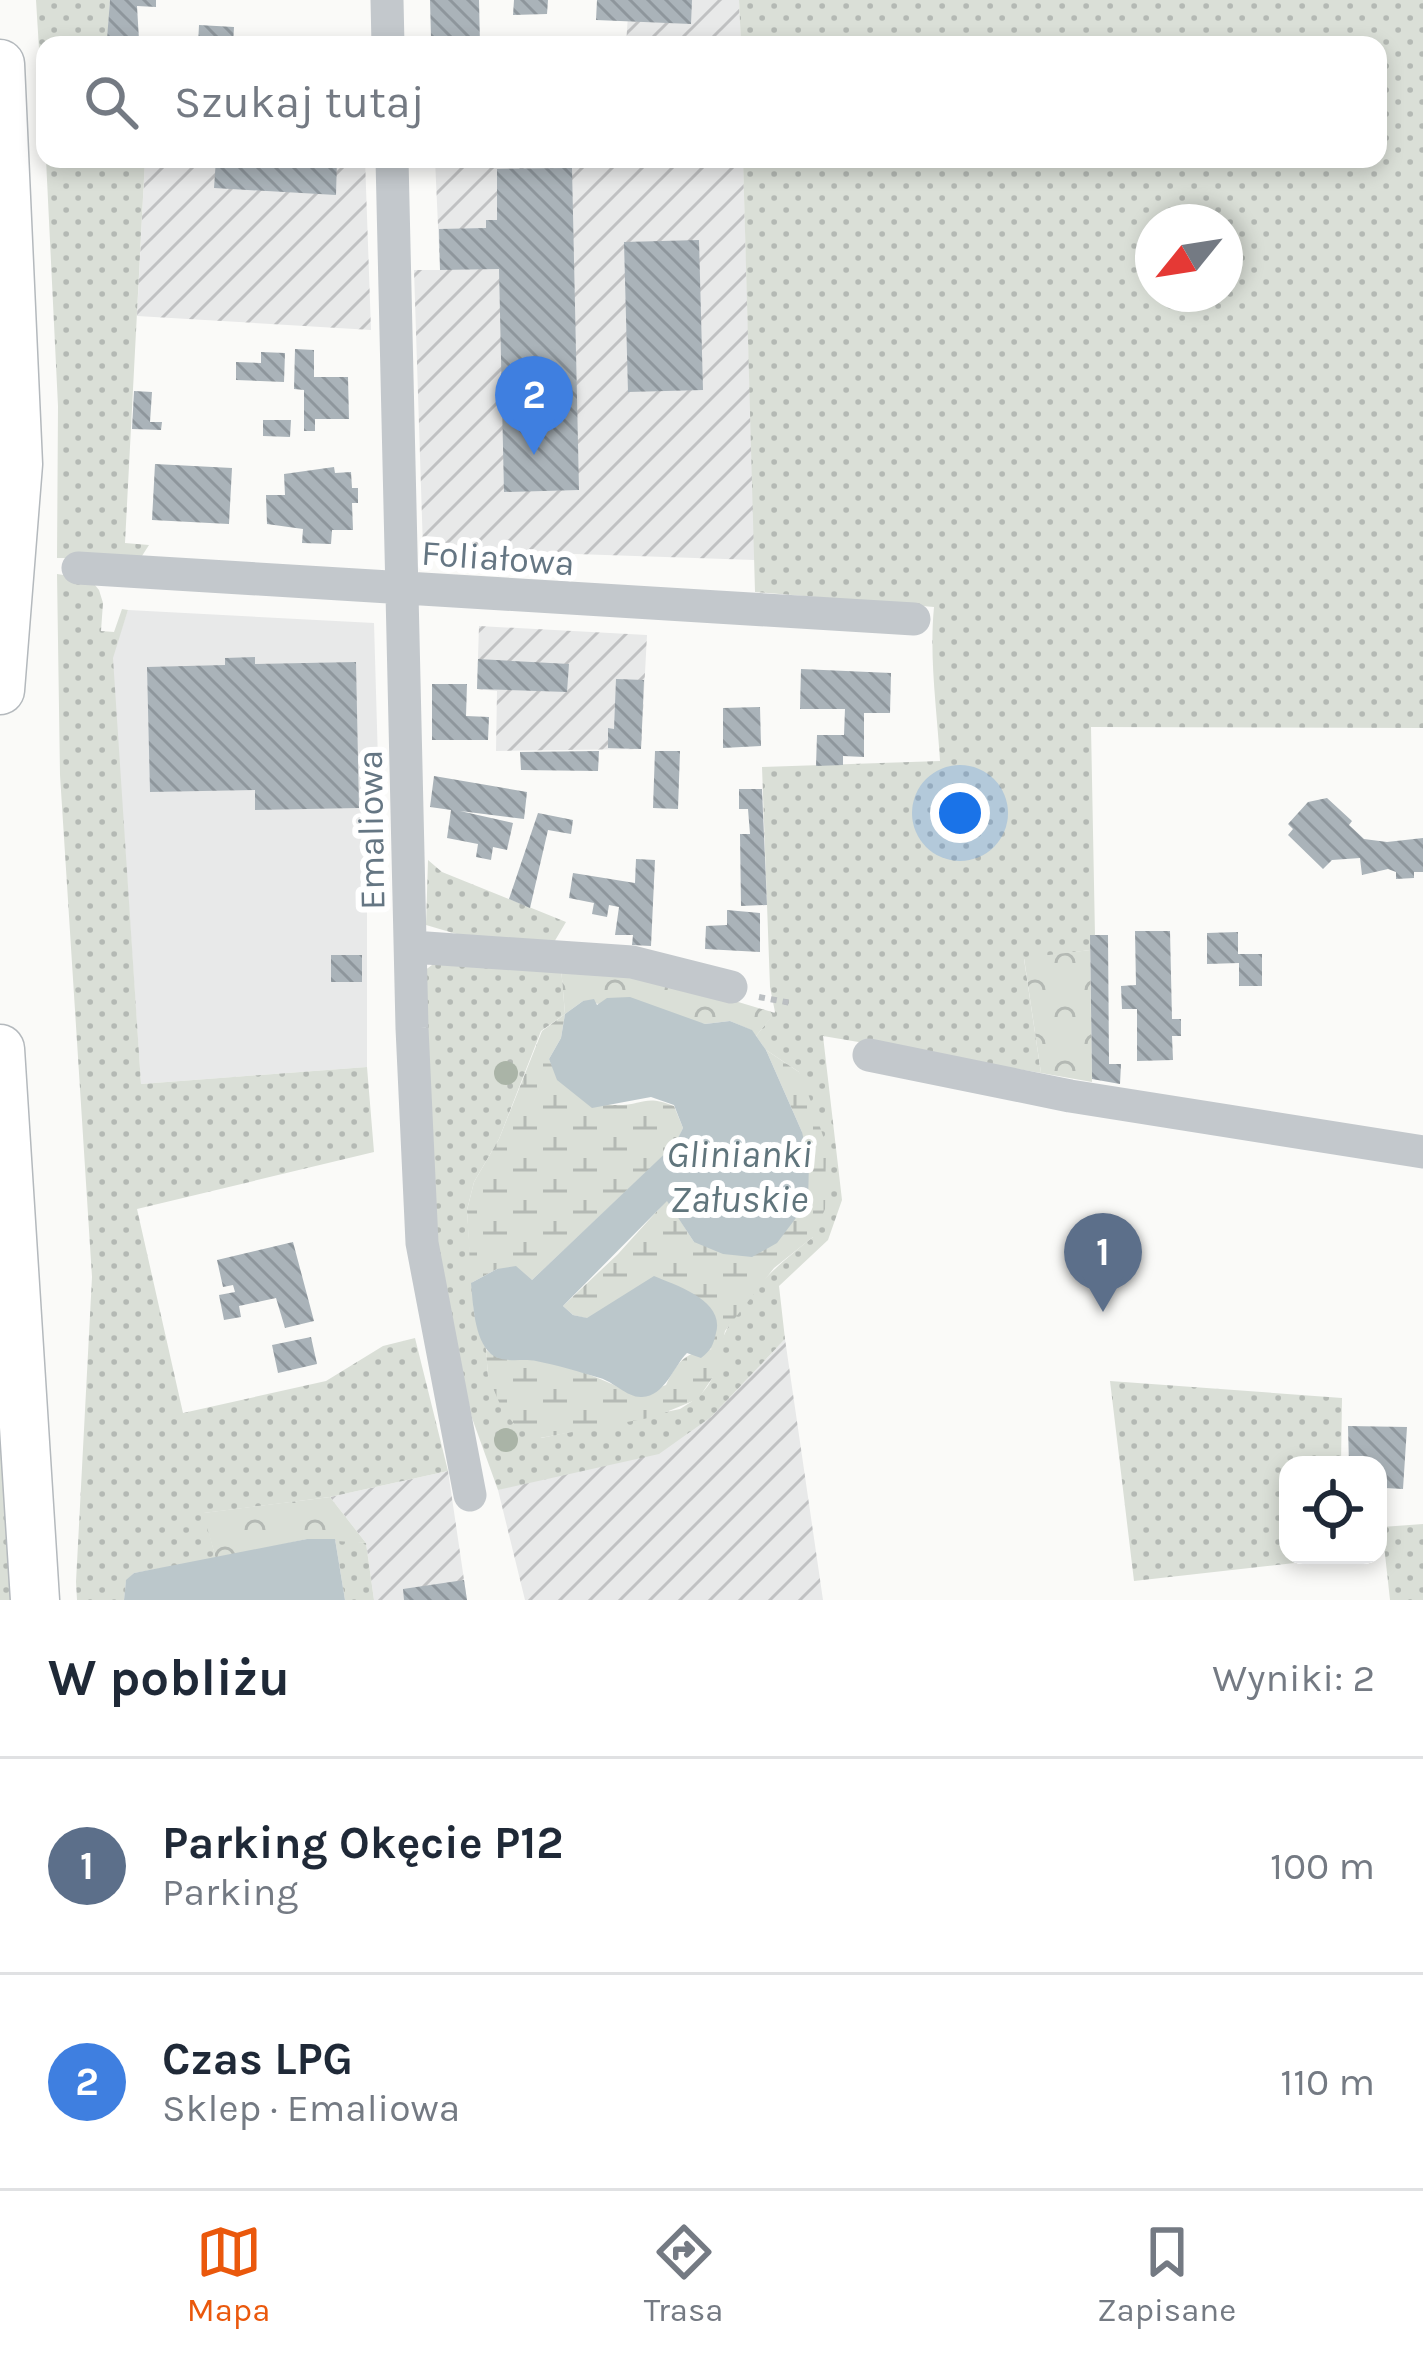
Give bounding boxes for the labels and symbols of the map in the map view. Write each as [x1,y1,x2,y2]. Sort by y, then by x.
north arrow [1135,204,1243,312]
pin: 2 [495,356,573,455]
street label: Foliałowa [420,532,576,584]
street label: Emaliowa [349,750,393,910]
your location [930,783,990,843]
water label: Glinianki Załuskie [666,1131,812,1222]
pin: 1 [1064,1213,1142,1312]

